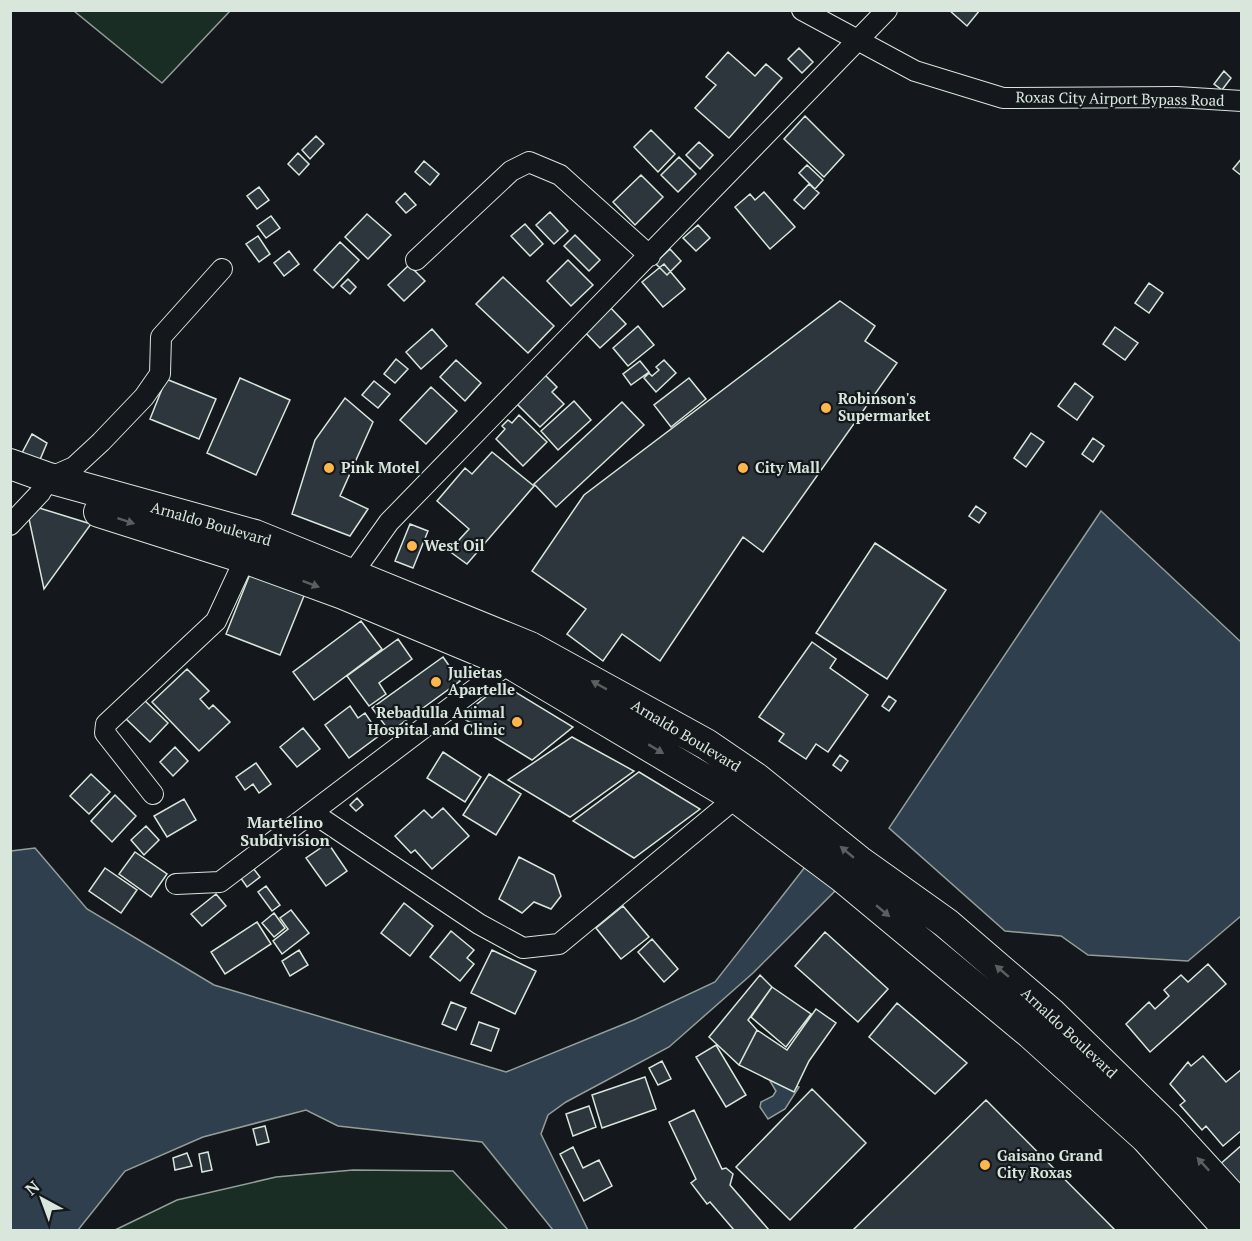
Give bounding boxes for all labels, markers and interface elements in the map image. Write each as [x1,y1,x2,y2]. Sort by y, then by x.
street label: Roxas City Airport Bypass Road [1015,86,1225,110]
place label: Robinson's Supermarket [838,388,931,425]
marker: Robinson's Supermarket [819,401,833,415]
place label: Pink Motel [341,457,420,477]
place label: City Mall [755,457,820,477]
marker: Pink Motel [322,461,336,475]
marker: City Mall [736,461,750,475]
street label: Arnaldo Boulevard [149,496,274,550]
one-way arrow [117,517,135,526]
place label: West Oil [424,535,485,555]
marker: West Oil [405,539,419,553]
one-way arrow [302,579,320,589]
place label: Julietas Apartelle [448,662,515,699]
marker: Julietas Apartelle [429,675,443,689]
one-way arrow [590,680,607,690]
street label: Arnaldo Boulevard [628,695,745,776]
place label: Rebadulla Animal Hospital and Clinic [368,702,505,739]
marker: Rebadulla Animal Hospital and Clinic [510,715,524,729]
one-way arrow [648,743,664,754]
district label: Martelino Subdivision [240,811,330,851]
one-way arrow [840,846,855,858]
one-way arrow [875,904,890,917]
one-way arrow [994,964,1010,977]
street label: Arnaldo Boulevard [1017,983,1122,1082]
place label: Gaisano Grand City Roxas [997,1145,1103,1182]
one-way arrow [1196,1157,1210,1171]
marker: Gaisano Grand City Roxas [978,1158,992,1172]
north arrow [12,1169,72,1229]
text: N [20,1175,44,1200]

